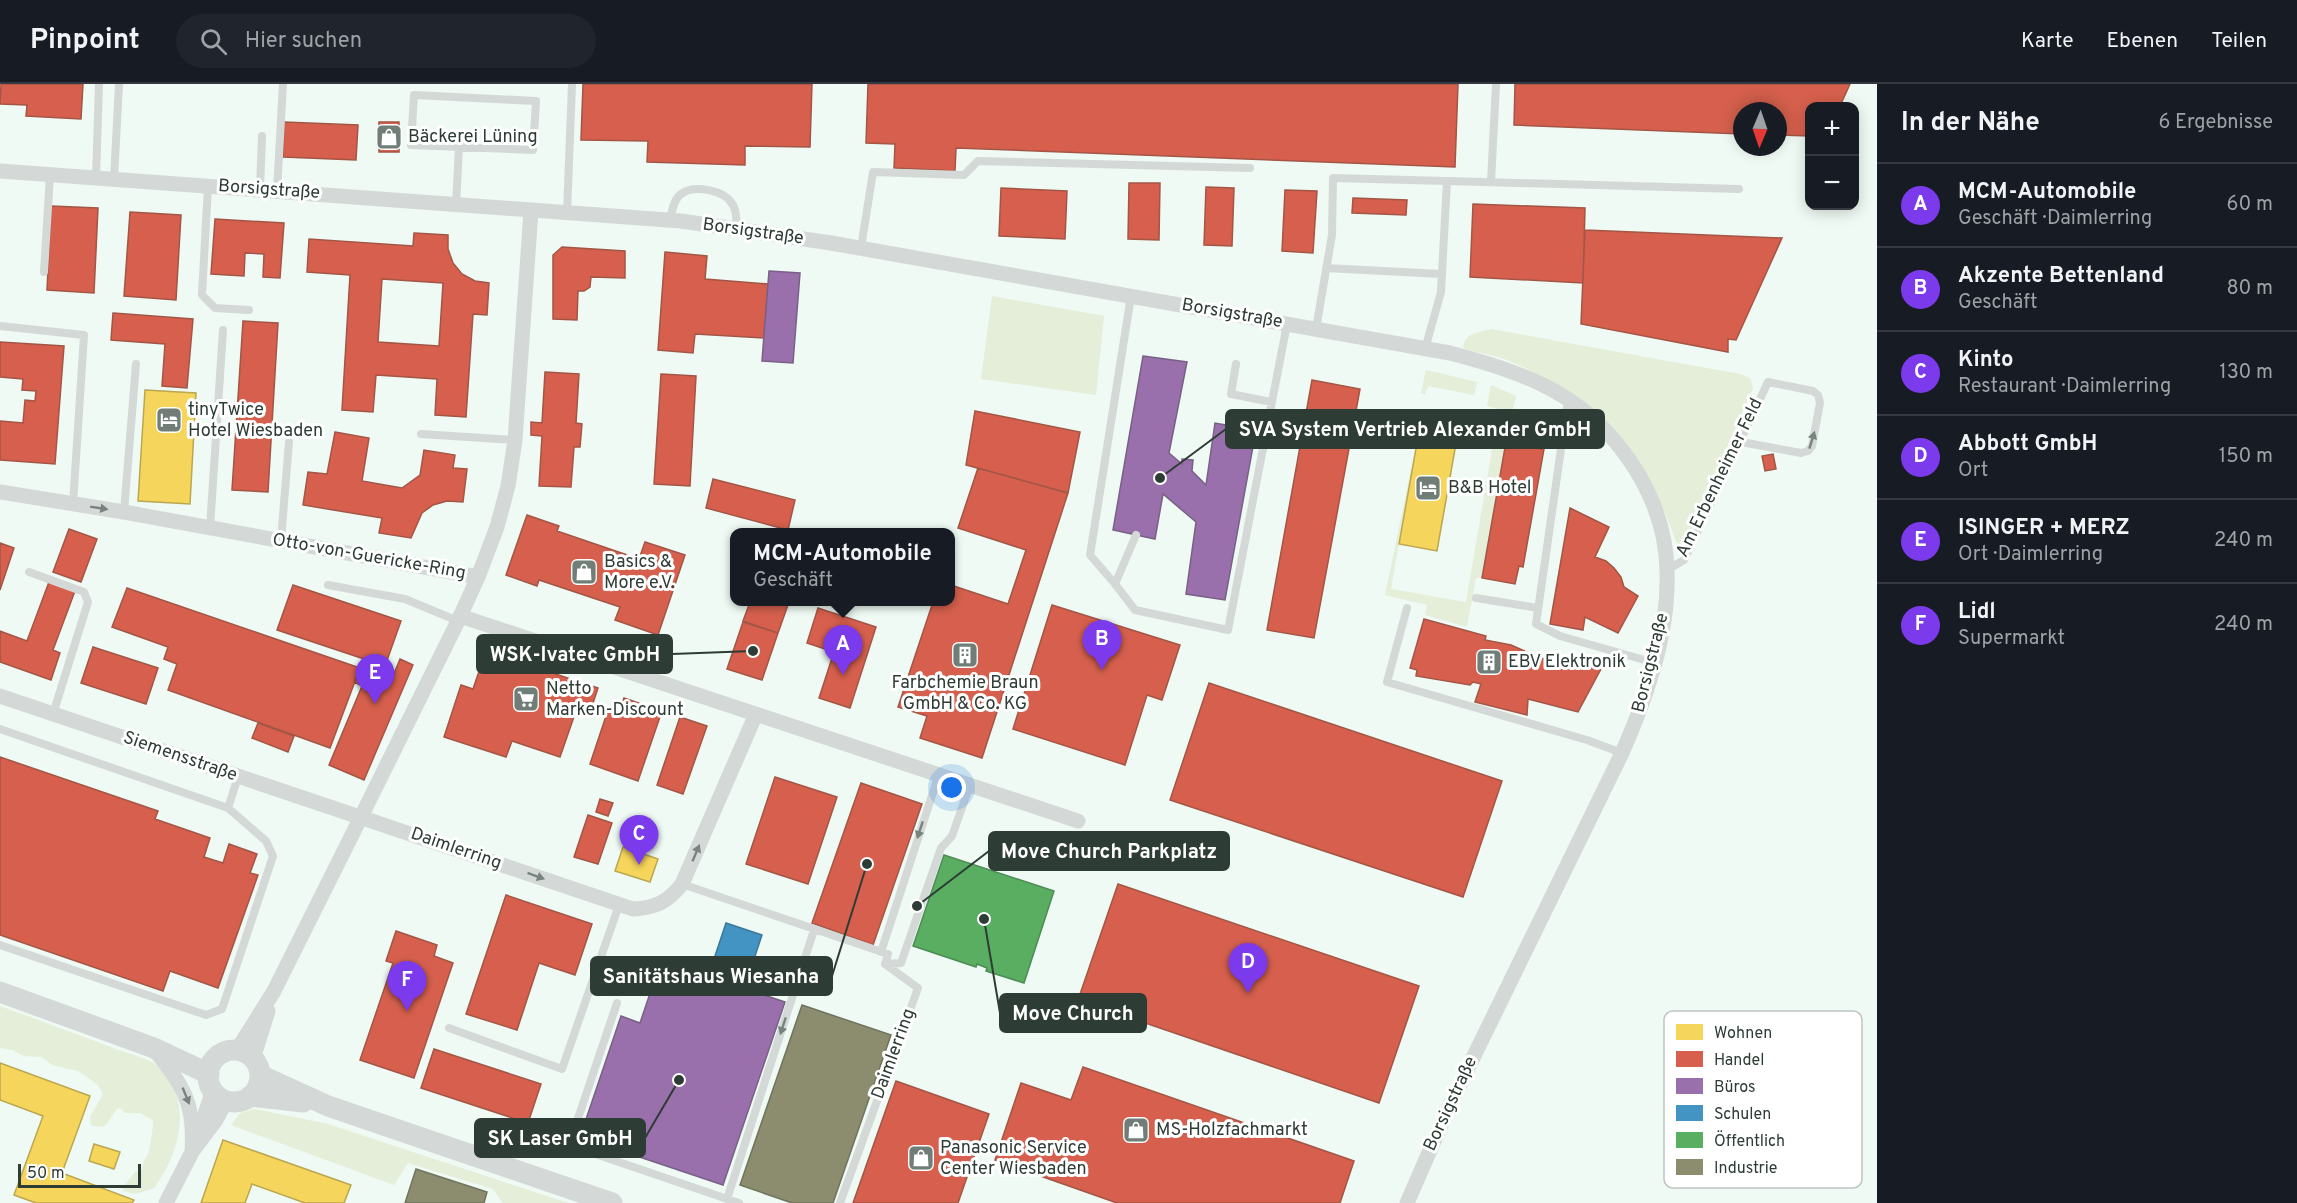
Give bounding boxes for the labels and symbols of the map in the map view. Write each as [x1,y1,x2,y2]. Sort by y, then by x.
north arrow [1733,102,1787,156]
shop icon: Bäckerei Lüning [374,122,404,152]
place label: Bäckerei Lüning [408,126,538,149]
street label: Borsigstraße [217,175,321,205]
street label: Borsigstraße [701,214,805,250]
street label: Borsigstraße [1180,294,1284,334]
street label: Am Erbenheimer Feld [1671,395,1769,561]
place label: tinyTwice Hotel Wiesbaden [188,399,323,443]
hotel icon: tinyTwice Hotel Wiesbaden [154,405,184,435]
callout: SVA System Vertrieb Alexander GmbH [1226,410,1604,448]
text: SVA System Vertrieb Alexander GmbH [1239,418,1591,444]
one-way arrow [1808,431,1817,449]
hotel icon: B&B Hotel [1413,473,1443,503]
place label: B&B Hotel [1448,477,1532,500]
one-way arrow [90,504,109,513]
street label: Otto-von-Guericke-Ring [271,529,467,585]
place label: Basics & More e.V. [604,551,675,595]
shop icon: Basics & More e.V. [569,557,599,587]
street label: Borsigstraße [1628,611,1674,715]
pin: B [1082,620,1122,670]
pin: A [824,626,862,675]
callout: WSK-Ivatec GmbH [477,635,672,673]
building icon: Farbchemie Braun GmbH & Co. KG [950,640,980,670]
text: WSK-Ivatec GmbH [490,643,660,669]
building icon: EBV Elektronik [1474,647,1504,677]
place label: EBV Elektronik [1508,651,1626,674]
pin: E [356,654,394,704]
place label: Farbchemie Braun GmbH & Co. KG [891,672,1039,716]
place label: Netto Marken-Discount [546,678,684,722]
supermarket icon: Netto Marken-Discount [511,684,541,714]
street label: Siemensstraße [120,727,240,787]
your location [937,773,966,802]
pin: C [620,816,658,865]
one-way arrow [915,821,925,839]
street label: Daimlerring [407,823,505,875]
callout: Move Church Parkplatz [989,832,1229,870]
text: Move Church Parkplatz [1001,840,1217,866]
one-way arrow [692,844,701,862]
one-way arrow [527,871,545,881]
pin: D [1228,944,1268,993]
callout: Sanitätshaus Wiesanha [591,957,832,995]
pin: F [388,962,426,1011]
text: Sanitätshaus Wiesanha [603,965,819,991]
callout: Move Church [1000,994,1146,1032]
text: Move Church [1012,1002,1134,1028]
street label: Daimlerring [867,1006,921,1102]
legend [1664,1011,1862,1188]
one-way arrow [778,1017,787,1035]
text: Wohnen [1714,1024,1772,1044]
text: Handel [1714,1051,1764,1071]
street label: Borsigstraße [1419,1053,1483,1155]
text: Büros [1714,1078,1756,1098]
one-way arrow [181,1087,191,1105]
text: Schulen [1714,1105,1771,1125]
shop icon: MS-Holzfachmarkt [1121,1115,1151,1145]
callout: SK Laser GmbH [475,1119,645,1157]
place label: MS-Holzfachmarkt [1156,1119,1308,1142]
text: SK Laser GmbH [487,1127,633,1153]
text: Öffentlich [1714,1130,1785,1152]
place label: Panasonic Service Center Wiesbaden [940,1137,1087,1181]
shop icon: Panasonic Service Center Wiesbaden [906,1143,936,1173]
text: Industrie [1714,1159,1777,1179]
scale bar [18,1161,141,1188]

